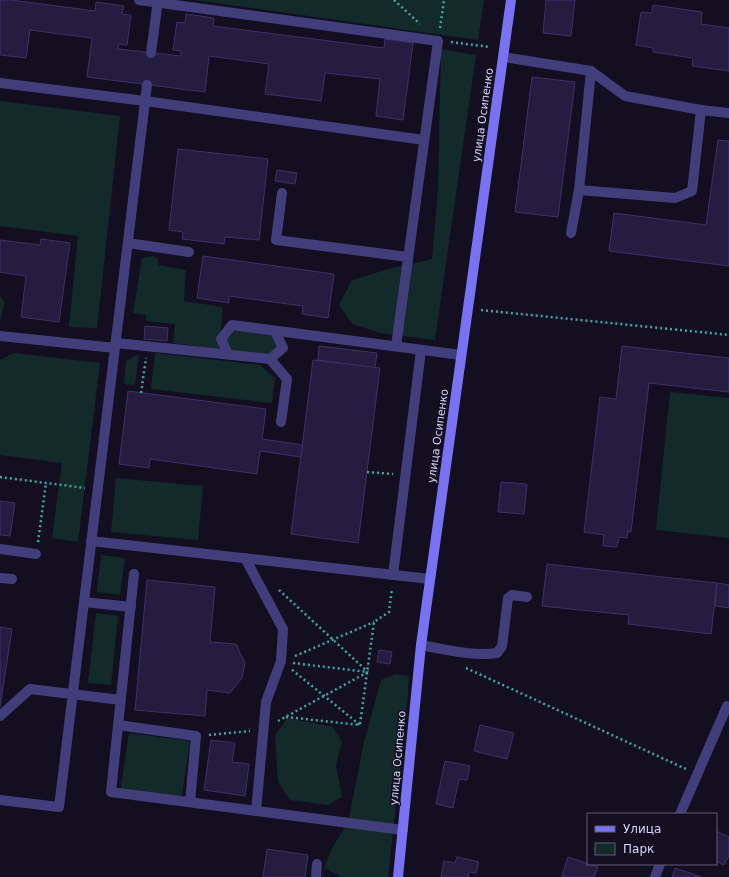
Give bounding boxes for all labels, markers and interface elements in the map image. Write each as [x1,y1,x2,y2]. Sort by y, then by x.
street label: улица Осипенко [470,67,496,163]
street label: улица Осипенко [425,388,451,484]
street label: улица Осипенко [387,710,409,806]
legend [587,813,717,865]
text: Улица [623,822,661,836]
text: Парк [623,842,654,856]

